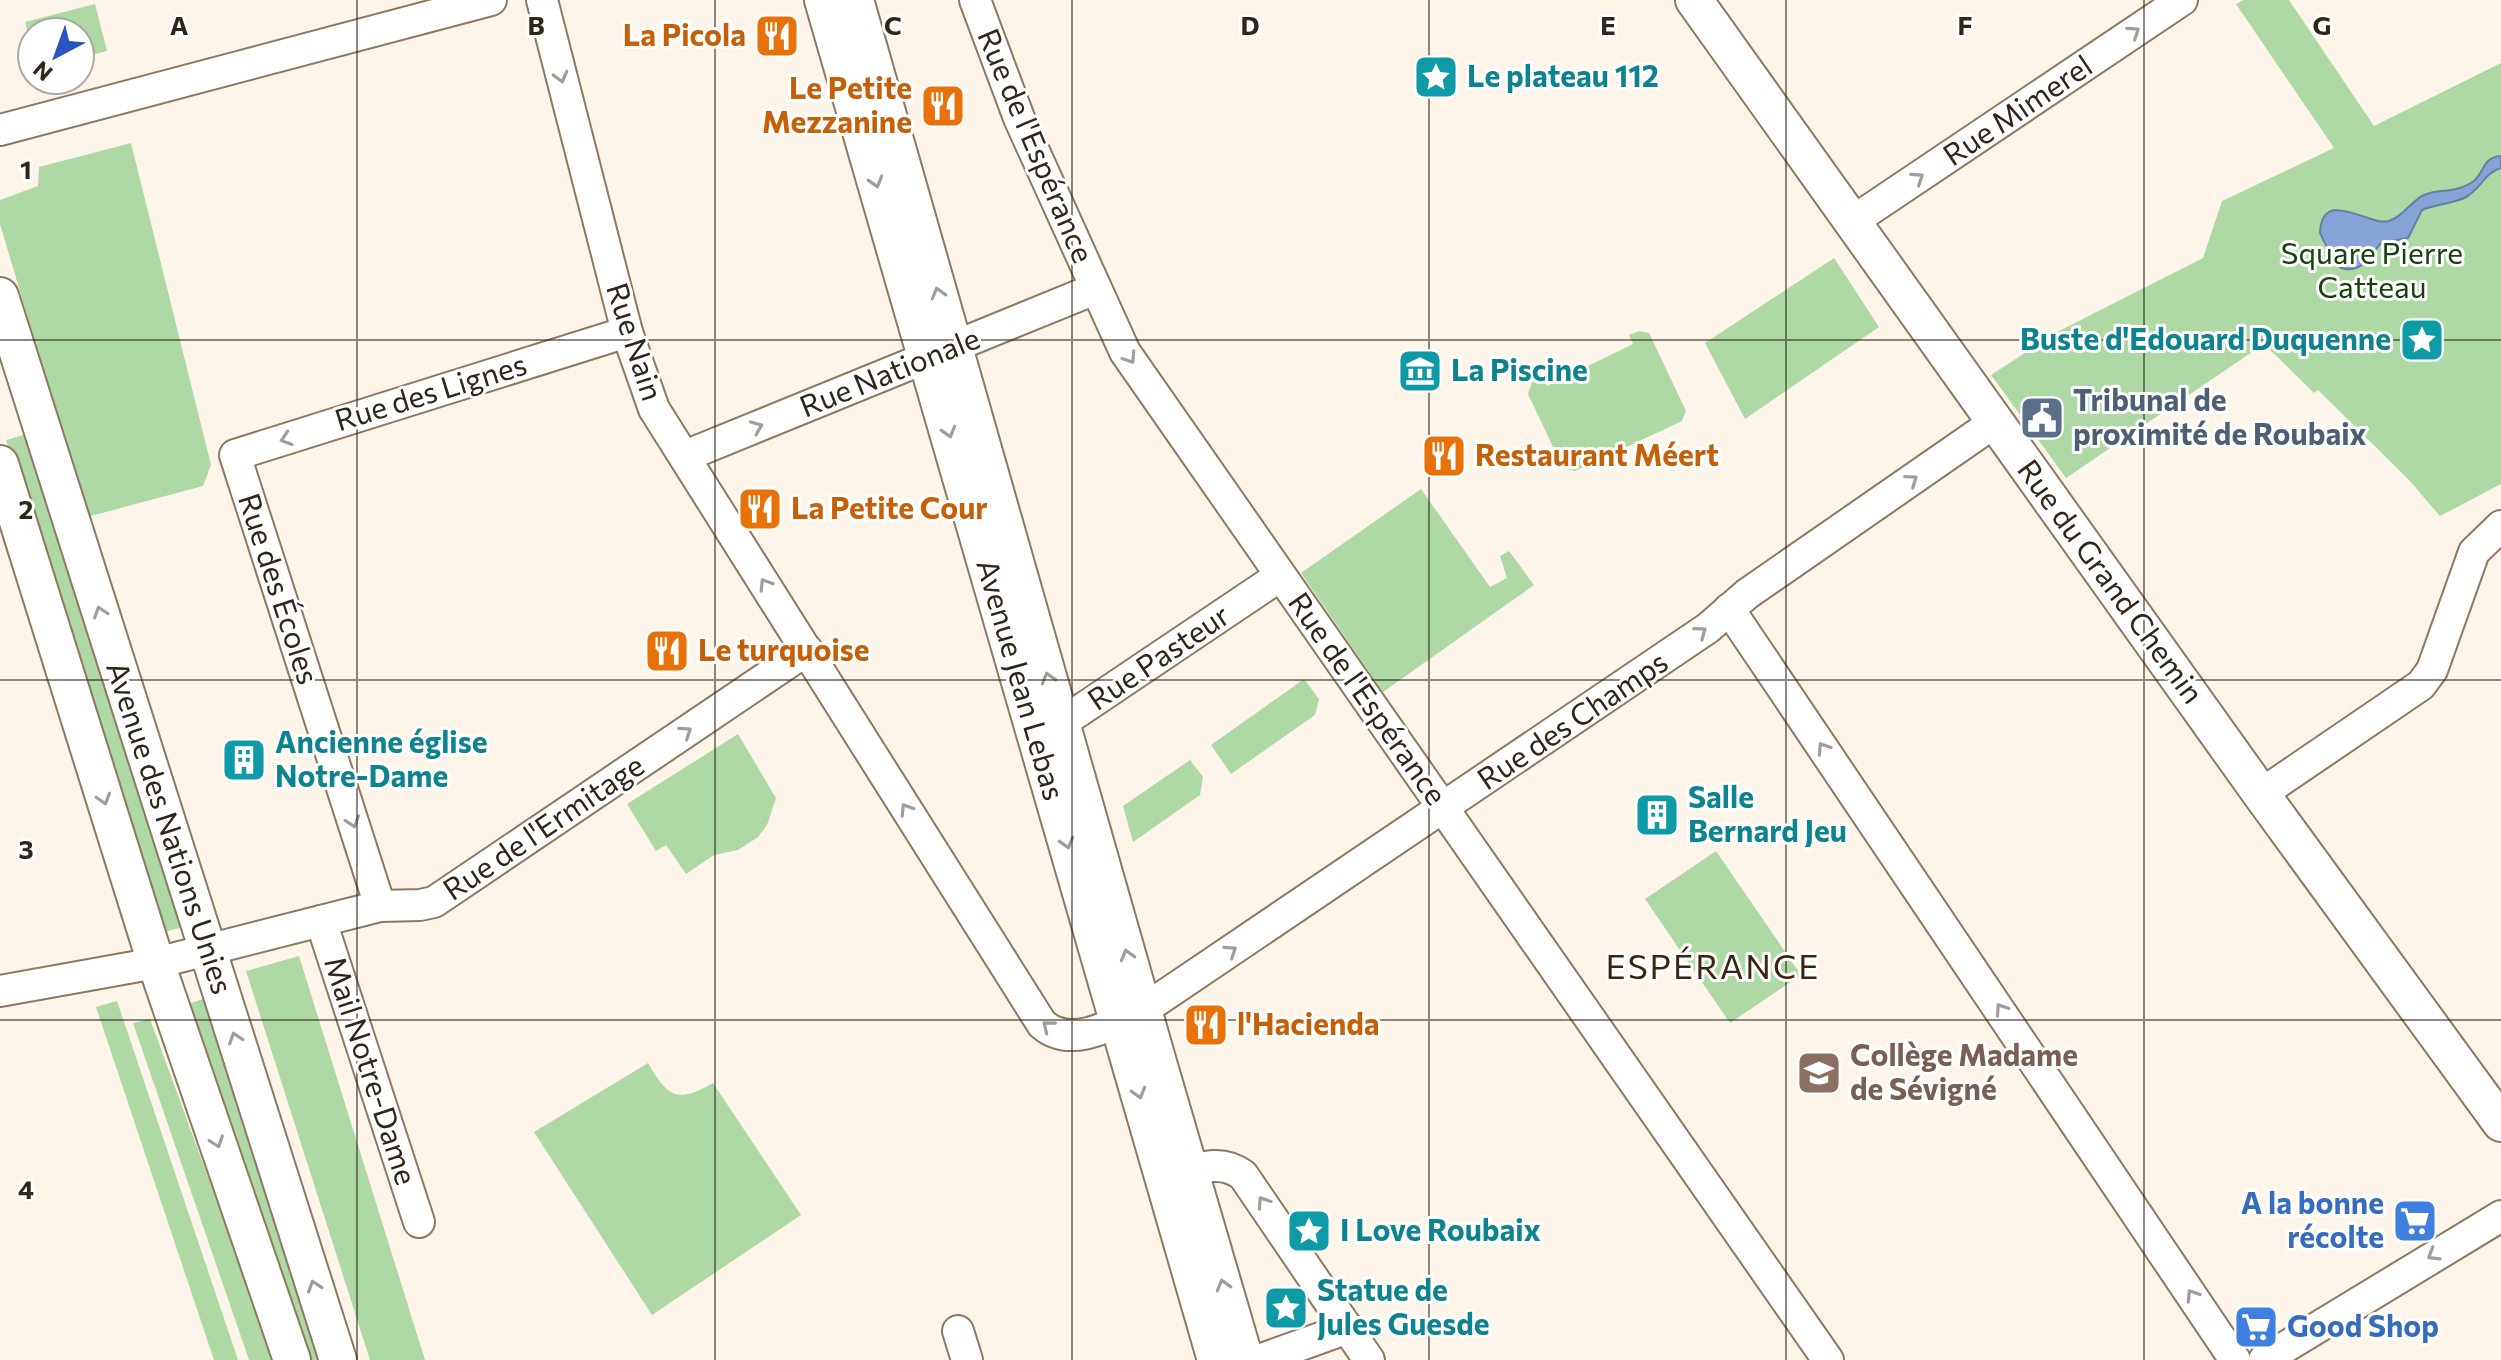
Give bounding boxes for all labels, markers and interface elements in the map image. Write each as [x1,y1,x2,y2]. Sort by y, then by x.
text: A [170,9,189,40]
text: B [527,9,545,40]
text: C [884,9,902,40]
text: D [1240,9,1260,40]
text: E [1600,9,1616,40]
text: F [1957,9,1973,40]
text: G [2313,9,2331,40]
restaurant icon: La Picola [753,12,801,60]
place label: La Picola [623,15,746,52]
north arrow [16,16,96,96]
street label: Rue de l'Espérance [971,22,1103,268]
one-way arrow [2125,27,2139,42]
street label: Rue Mimerel [1935,46,2098,172]
place icon: Le plateau 112 [1412,53,1460,101]
text: N [27,56,58,87]
place label: Le plateau 112 [1467,56,1659,93]
place label: Le Petite Mezzanine [762,68,912,139]
one-way arrow [552,69,569,83]
restaurant icon: Le Petite Mezzanine [919,82,967,130]
text: 1 [20,153,32,184]
one-way arrow [1909,172,1924,187]
one-way arrow [867,175,883,189]
park label: Square Pierre Catteau [2281,233,2463,304]
street label: Rue Nain [600,278,673,405]
one-way arrow [931,287,947,301]
place icon: Buste d'Edouard Duquenne [2398,316,2446,364]
street label: Rue Nationale [794,318,984,424]
place label: Buste d'Edouard Duquenne [2020,319,2391,356]
street label: Rue des Lignes [330,344,531,437]
museum icon: La Piscine [1396,347,1444,395]
one-way arrow [1120,350,1135,364]
place label: La Piscine [1451,350,1588,387]
place label: Tribunal de proximité de Roubaix [2073,380,2367,451]
public building icon: Tribunal de proximité de Roubaix [2018,394,2066,442]
one-way arrow [749,420,763,436]
one-way arrow [940,425,956,439]
one-way arrow [279,430,293,446]
restaurant icon: Restaurant Méert [1420,432,1468,480]
place label: Restaurant Méert [1475,435,1719,472]
street label: Rue du Grand Chemin [2011,451,2213,710]
one-way arrow [1903,475,1917,490]
restaurant icon: La Petite Cour [736,485,784,533]
street label: Rue des Écoles [232,488,329,688]
place label: La Petite Cour [791,488,988,525]
text: 2 [19,493,33,524]
street label: Avenue Jean Lebas [970,555,1075,804]
one-way arrow [760,578,775,592]
street label: Rue de l'Espérance [1282,584,1456,811]
street label: Rue Pasteur [1080,595,1236,717]
one-way arrow [93,606,109,619]
restaurant icon: Le turquoise [643,627,691,675]
one-way arrow [1693,627,1707,642]
place label: Le turquoise [698,630,870,667]
street label: Rue des Champs [1469,642,1674,796]
street label: Avenue des Nations Unies [100,656,243,998]
one-way arrow [1041,672,1057,685]
place label: Ancienne église Notre-Dame [275,722,487,793]
one-way arrow [677,727,691,742]
building icon: Ancienne église Notre-Dame [220,736,268,784]
one-way arrow [1818,742,1833,756]
street label: Rue de l'Ermitage [435,745,650,907]
place label: Salle Bernard Jeu [1688,777,1847,848]
one-way arrow [95,791,111,805]
building icon: Salle Bernard Jeu [1633,791,1681,839]
one-way arrow [901,803,916,818]
one-way arrow [344,815,360,829]
text: 3 [18,833,34,864]
one-way arrow [1058,836,1074,850]
district label: ESPÉRANCE [1606,944,1820,986]
one-way arrow [1223,946,1237,961]
one-way arrow [1120,948,1136,962]
street label: Mail Notre-Dame [318,952,427,1189]
restaurant icon: l'Hacienda [1182,1001,1230,1049]
place label: l'Hacienda [1237,1004,1380,1041]
one-way arrow [1996,1004,2011,1018]
one-way arrow [1042,1021,1057,1036]
one-way arrow [228,1032,244,1045]
place label: Collège Madame de Sévigné [1850,1035,2078,1106]
school or university icon: Collège Madame de Sévigné [1795,1049,1843,1097]
one-way arrow [1130,1086,1146,1100]
one-way arrow [207,1135,224,1149]
text: 4 [18,1173,34,1204]
place label: A la bonne récolte [2241,1183,2384,1254]
one-way arrow [1258,1197,1273,1211]
supermarket icon: A la bonne récolte [2391,1197,2439,1245]
place icon: I Love Roubaix [1285,1207,1333,1255]
place label: I Love Roubaix [1340,1210,1541,1247]
one-way arrow [2428,1245,2442,1260]
place label: Statue de Jules Guesde [1317,1270,1490,1341]
one-way arrow [307,1279,323,1293]
one-way arrow [1216,1279,1232,1293]
place icon: Statue de Jules Guesde [1262,1284,1310,1332]
one-way arrow [2187,1289,2202,1304]
supermarket icon: Good Shop [2232,1303,2280,1351]
place label: Good Shop [2287,1306,2439,1343]

